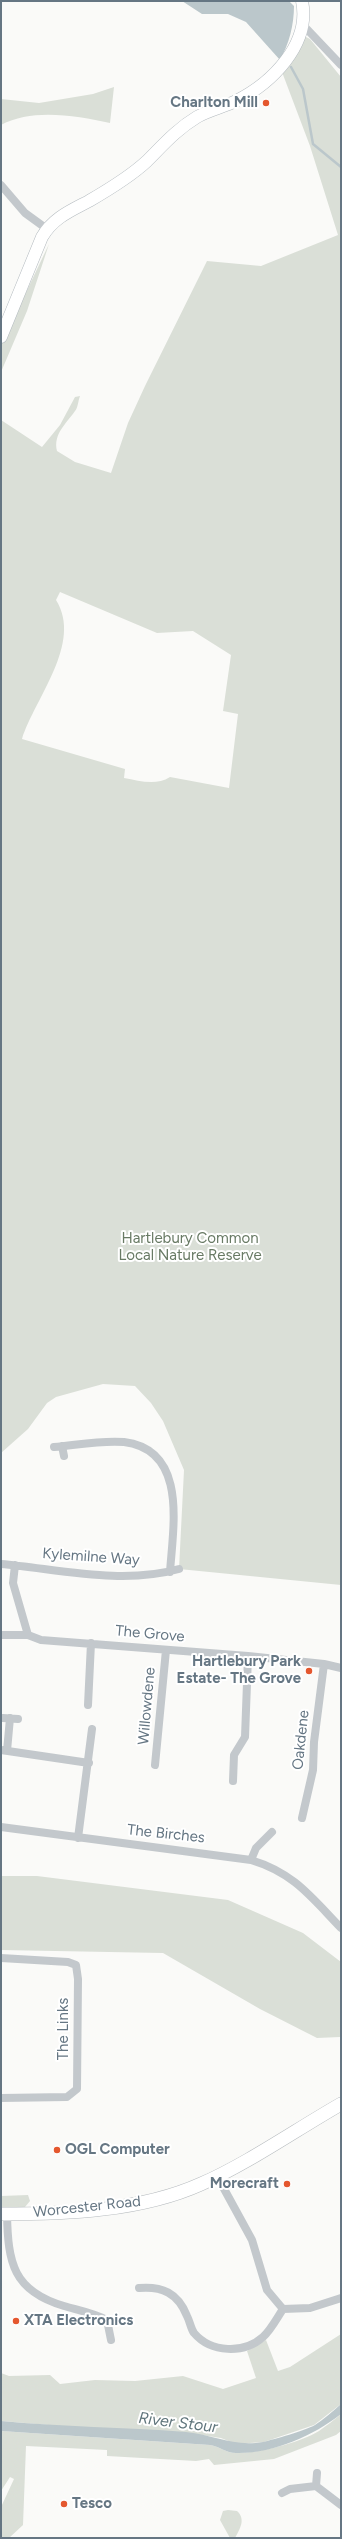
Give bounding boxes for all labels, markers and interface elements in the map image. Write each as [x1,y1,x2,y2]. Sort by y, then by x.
place label: Charlton Mill [170,94,258,112]
marker: Charlton Mill [261,98,271,108]
park label: Hartlebury Common Local Nature Reserve [118,1230,262,1265]
street label: Kylemilne Way [42,1545,140,1569]
street label: The Grove [115,1622,185,1646]
place label: Hartlebury Park Estate- The Grove [177,1653,301,1688]
street label: Willowdene [135,1666,159,1746]
marker: Hartlebury Park Estate- The Grove [304,1666,314,1676]
street label: Oakdene [289,1709,313,1771]
street label: The Birches [126,1821,206,1847]
street label: The Links [55,1998,73,2060]
place label: OGL Computer [65,2141,170,2159]
marker: OGL Computer [52,2145,62,2155]
place label: Morecraft [210,2175,279,2193]
marker: Morecraft [282,2179,292,2189]
street label: Worcester Road [32,2192,142,2222]
place label: XTA Electronics [24,2312,133,2330]
marker: XTA Electronics [11,2316,21,2326]
water label: River Stour [137,2409,219,2437]
place label: Tesco [72,2495,112,2513]
marker: Tesco [59,2499,69,2509]

